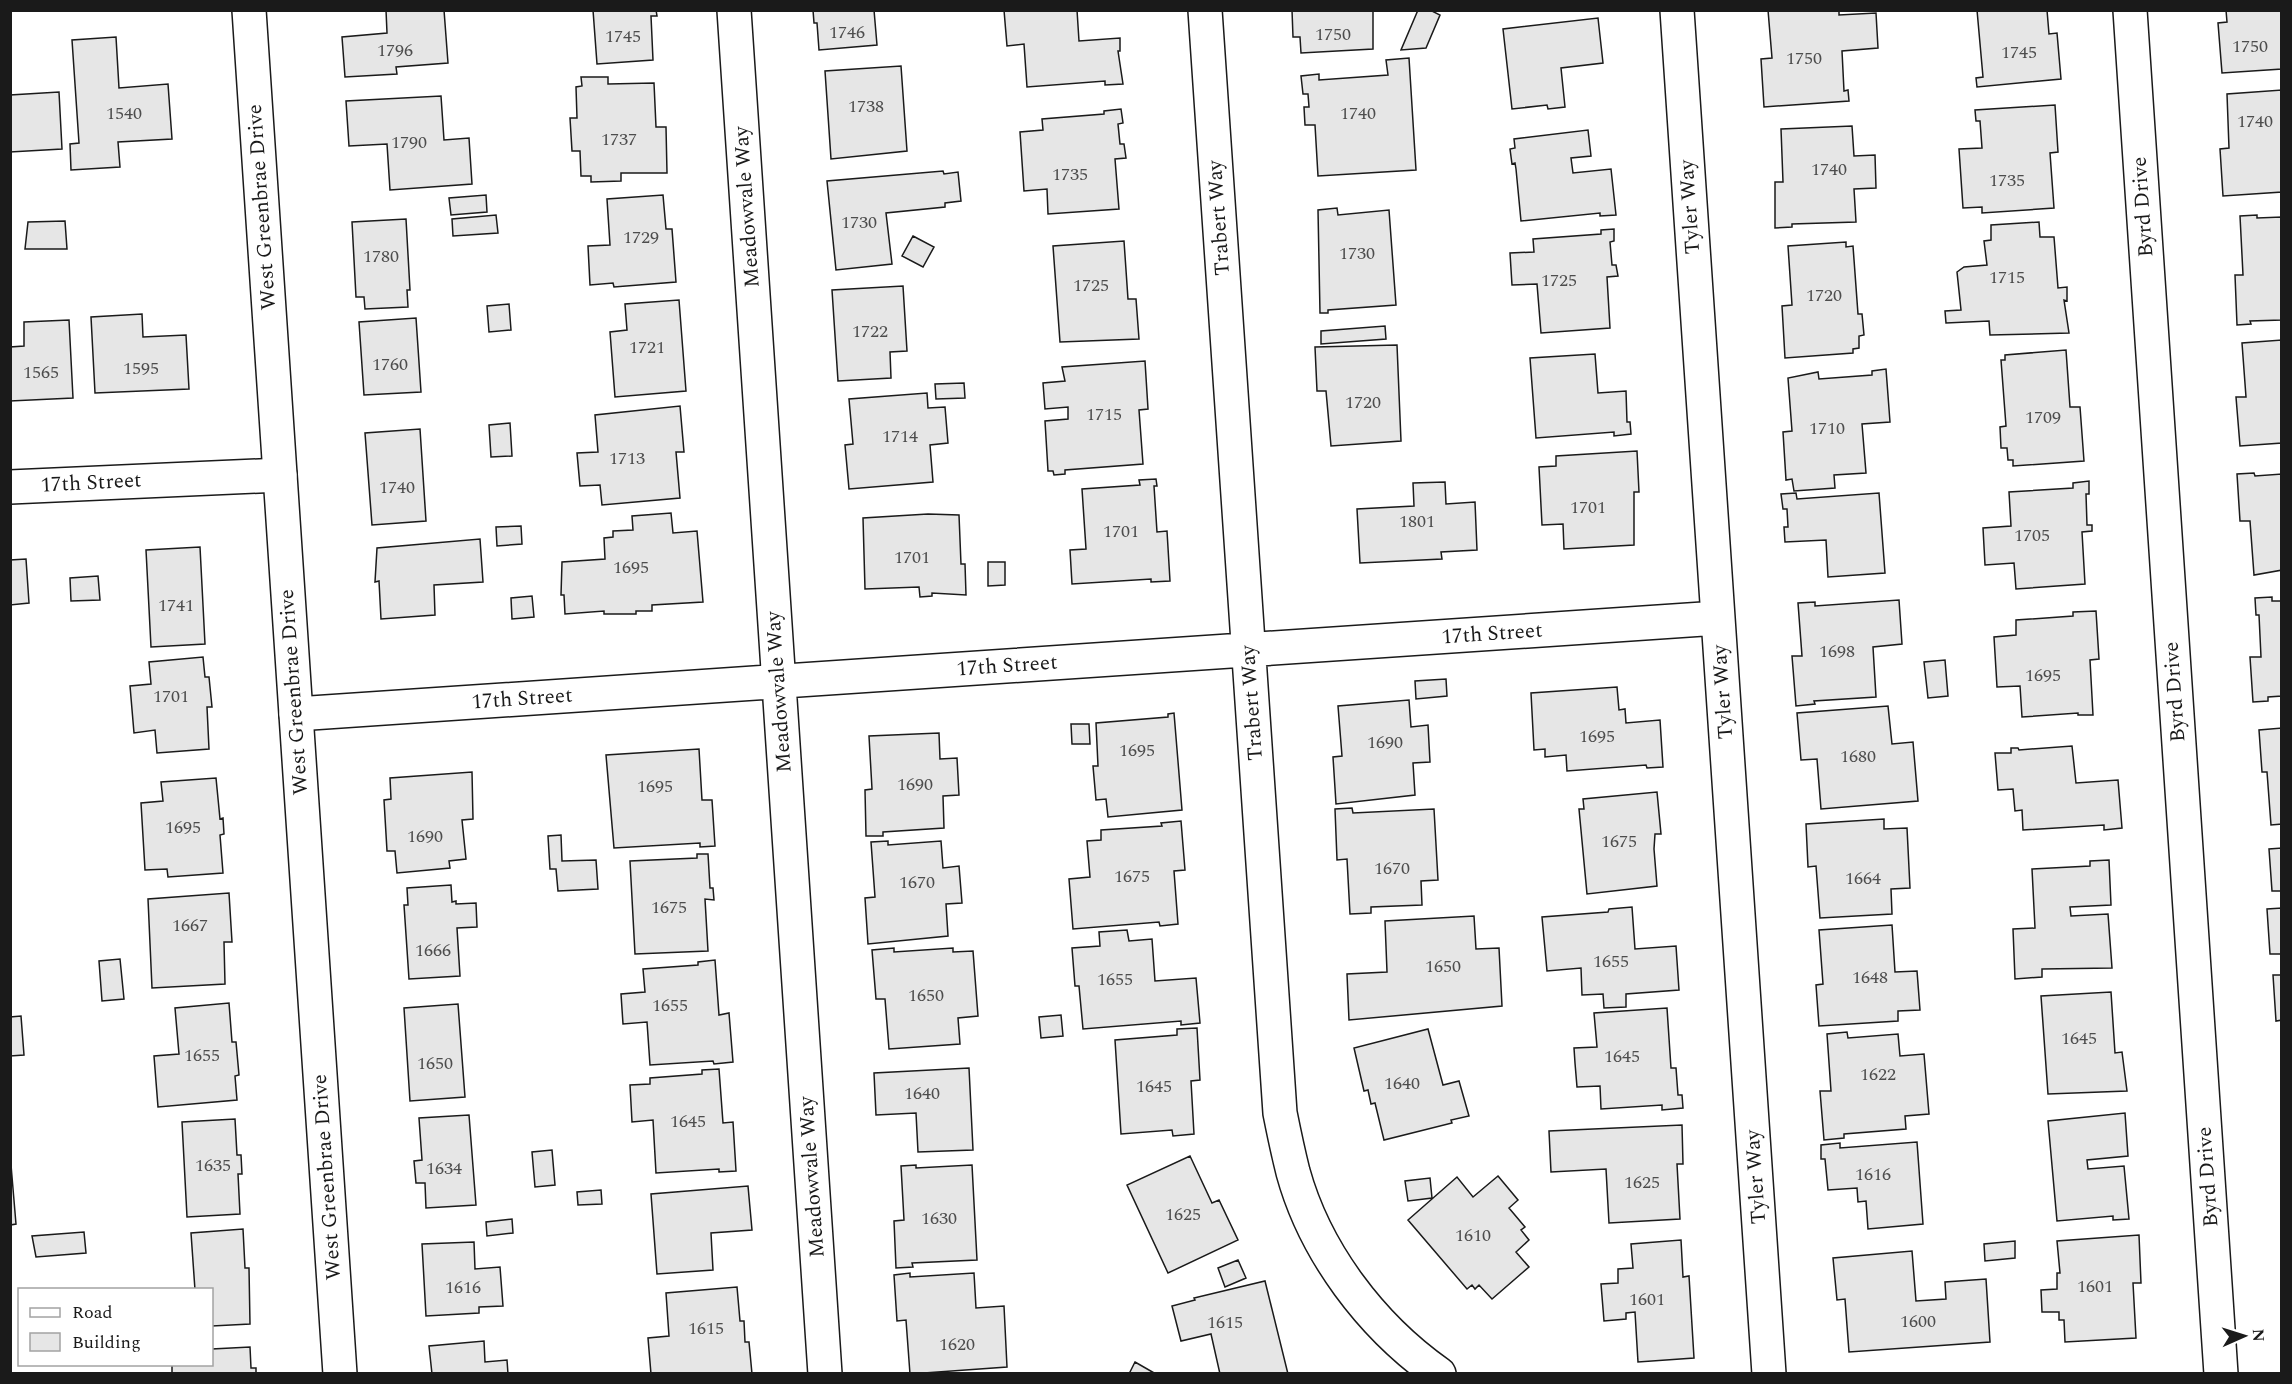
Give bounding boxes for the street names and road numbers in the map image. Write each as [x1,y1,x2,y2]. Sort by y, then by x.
street label: West Greenbrae Drive [239,103,285,311]
street label: Meadowvale Way [725,124,769,289]
street label: Byrd Drive [2124,156,2162,258]
street label: Trabert Way [1199,158,1239,277]
street label: Tyler Way [1671,158,1709,255]
street label: 17th Street [40,464,142,502]
street label: West Greenbrae Drive [271,588,317,796]
street label: Meadowvale Way [757,609,801,774]
street label: 17th Street [1440,615,1544,653]
street label: Byrd Drive [2156,641,2194,743]
street label: Trabert Way [1232,643,1272,762]
street label: Tyler Way [1704,643,1742,740]
street label: 17th Street [955,647,1059,685]
street label: 17th Street [470,680,574,718]
street label: West Greenbrae Drive [304,1073,350,1281]
street label: Meadowvale Way [790,1094,834,1259]
street label: Byrd Drive [2189,1126,2227,1228]
street label: Tyler Way [1737,1128,1775,1225]

